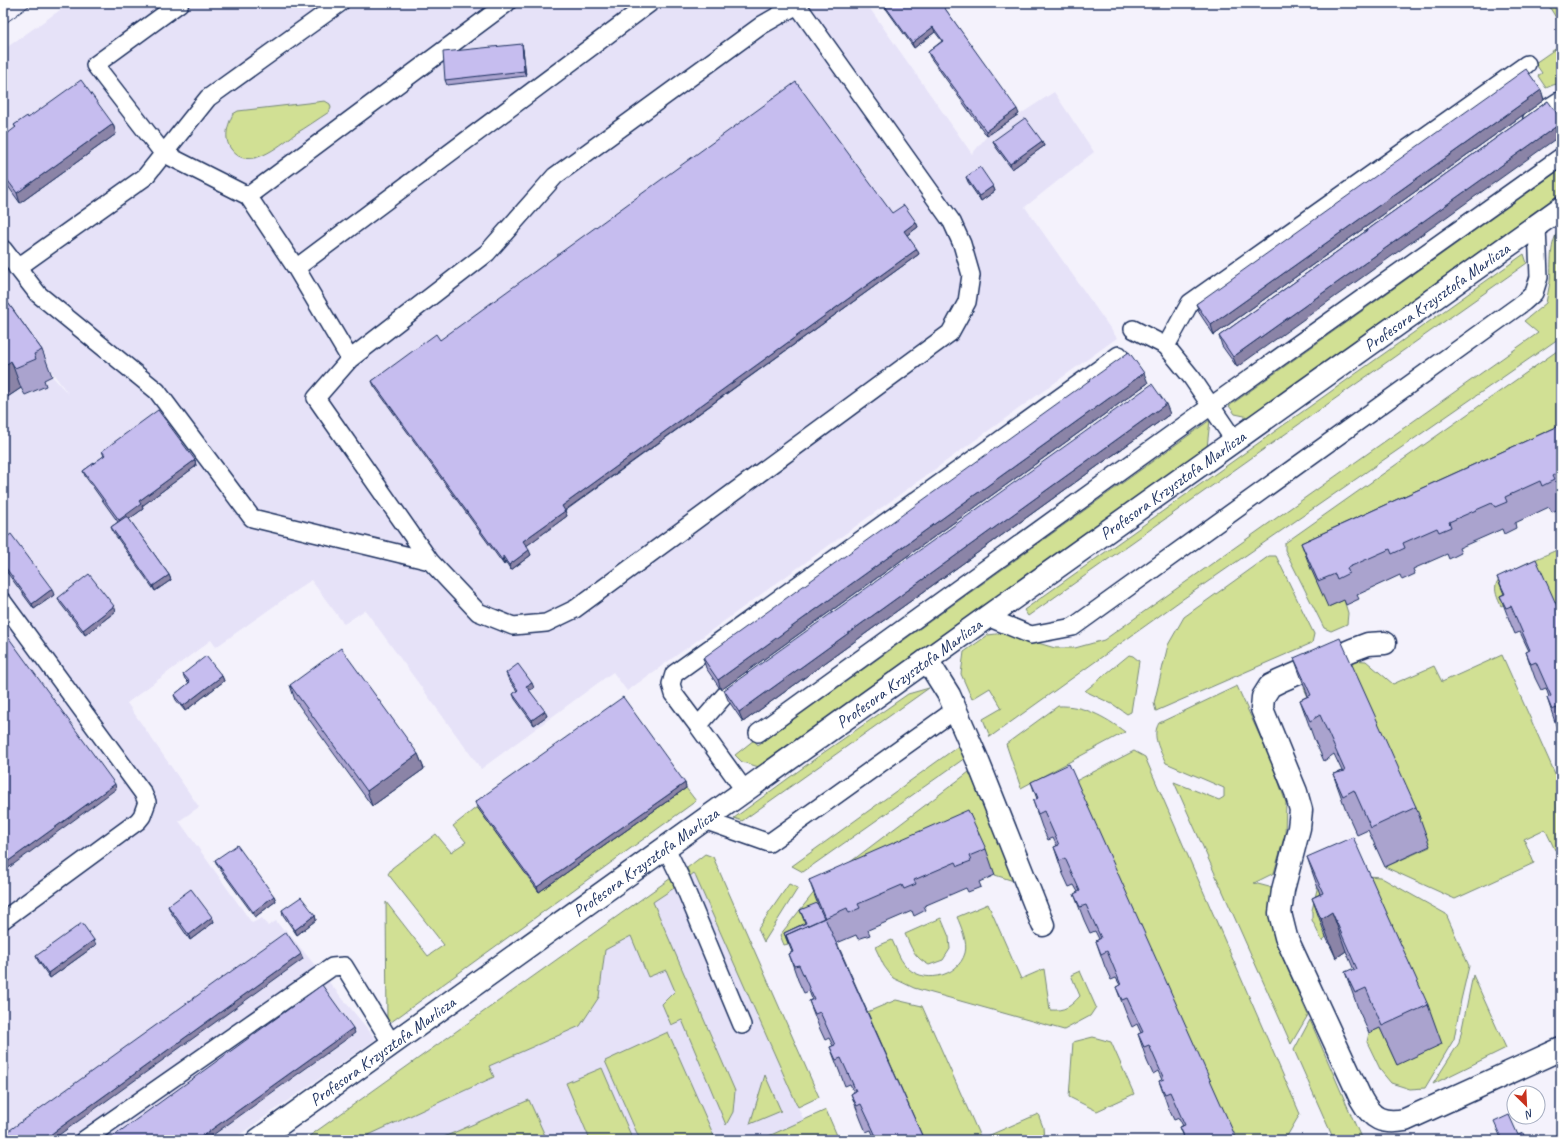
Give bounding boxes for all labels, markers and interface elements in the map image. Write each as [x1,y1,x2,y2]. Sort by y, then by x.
street label: Profesora Krzysztofa Marlicza [1360,237,1515,356]
street label: Profesora Krzysztofa Marlicza [1096,425,1251,544]
street label: Profesora Krzysztofa Marlicza [832,614,987,733]
street label: Profesora Krzysztofa Marlicza [569,802,724,922]
street label: Profesora Krzysztofa Marlicza [306,991,460,1110]
north arrow [1506,1085,1546,1125]
text: N [1522,1106,1536,1123]

